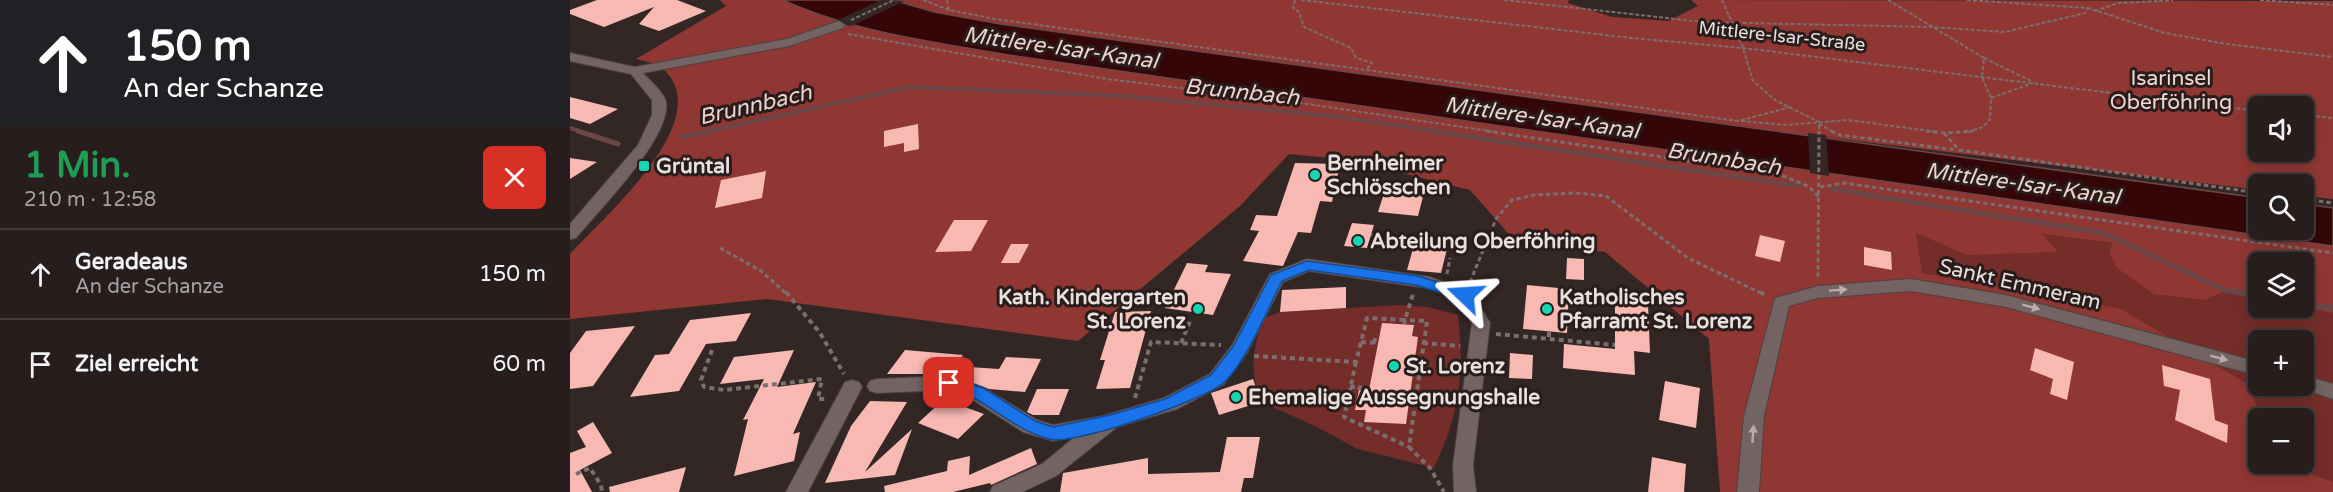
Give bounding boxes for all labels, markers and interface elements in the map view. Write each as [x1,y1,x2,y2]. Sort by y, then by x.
street label: Mittlere-Isar-Straße [1698,16,1866,56]
text: 150 m [123,21,252,72]
water label: Mittlere-Isar-Kanal [962,22,1162,75]
icon: ahead [24,24,102,102]
park label: Isarinsel Oberföhring [2110,66,2232,115]
text: An der Schanze [123,72,324,105]
water label: Brunnbach [1183,73,1301,111]
water label: Brunnbach [696,79,815,131]
water label: Mittlere-Isar-Kanal [1443,92,1643,145]
map controls [2248,96,2314,474]
button: sound [2248,96,2314,162]
water label: Brunnbach [1665,137,1783,181]
text: 1 Min. [24,144,131,187]
button: close [483,146,546,209]
place label: Bernheimer Schlösschen [1327,151,1451,200]
place label: Grüntal [656,154,730,179]
water label: Mittlere-Isar-Kanal [1924,158,2124,211]
marker: Grüntal [637,159,651,173]
marker: Bernheimer Schlösschen [1308,168,1322,182]
button: search [2248,174,2314,240]
text: 210 m · 12:58 [24,188,156,212]
place label: Abteilung Oberföhring [1370,229,1596,254]
marker: Abteilung Oberföhring [1351,234,1365,248]
text: Geradeaus [75,249,187,275]
button: layers [2248,252,2314,318]
street label: Sankt Emmeram [1937,254,2103,315]
icon: ahead [24,258,57,291]
text: 150 m [479,261,546,287]
position arrow [1433,263,1497,327]
text: An der Schanze [75,275,224,299]
place label: Kath. Kindergarten St. Lorenz [998,285,1187,334]
place label: Katholisches Pfarramt St. Lorenz [1559,285,1753,334]
one-way arrow [1828,285,1847,295]
marker: Kath. Kindergarten St. Lorenz [1191,302,1205,316]
marker: Katholisches Pfarramt St. Lorenz [1540,302,1554,316]
one-way arrow [2021,303,2040,313]
button: + [2248,330,2314,396]
icon: arrive [24,348,57,381]
text: Ziel erreicht [75,351,198,377]
text: 60 m [492,351,546,377]
one-way arrow [2210,353,2228,363]
place label: St. Lorenz [1406,354,1506,379]
pin [923,357,974,408]
marker: St. Lorenz [1387,359,1401,373]
icon: arrive [932,366,965,399]
place label: Ehemalige Aussegnungshalle [1248,385,1540,410]
marker: Ehemalige Aussegnungshalle [1229,390,1243,404]
button: − [2248,408,2314,474]
one-way arrow [1748,424,1757,443]

